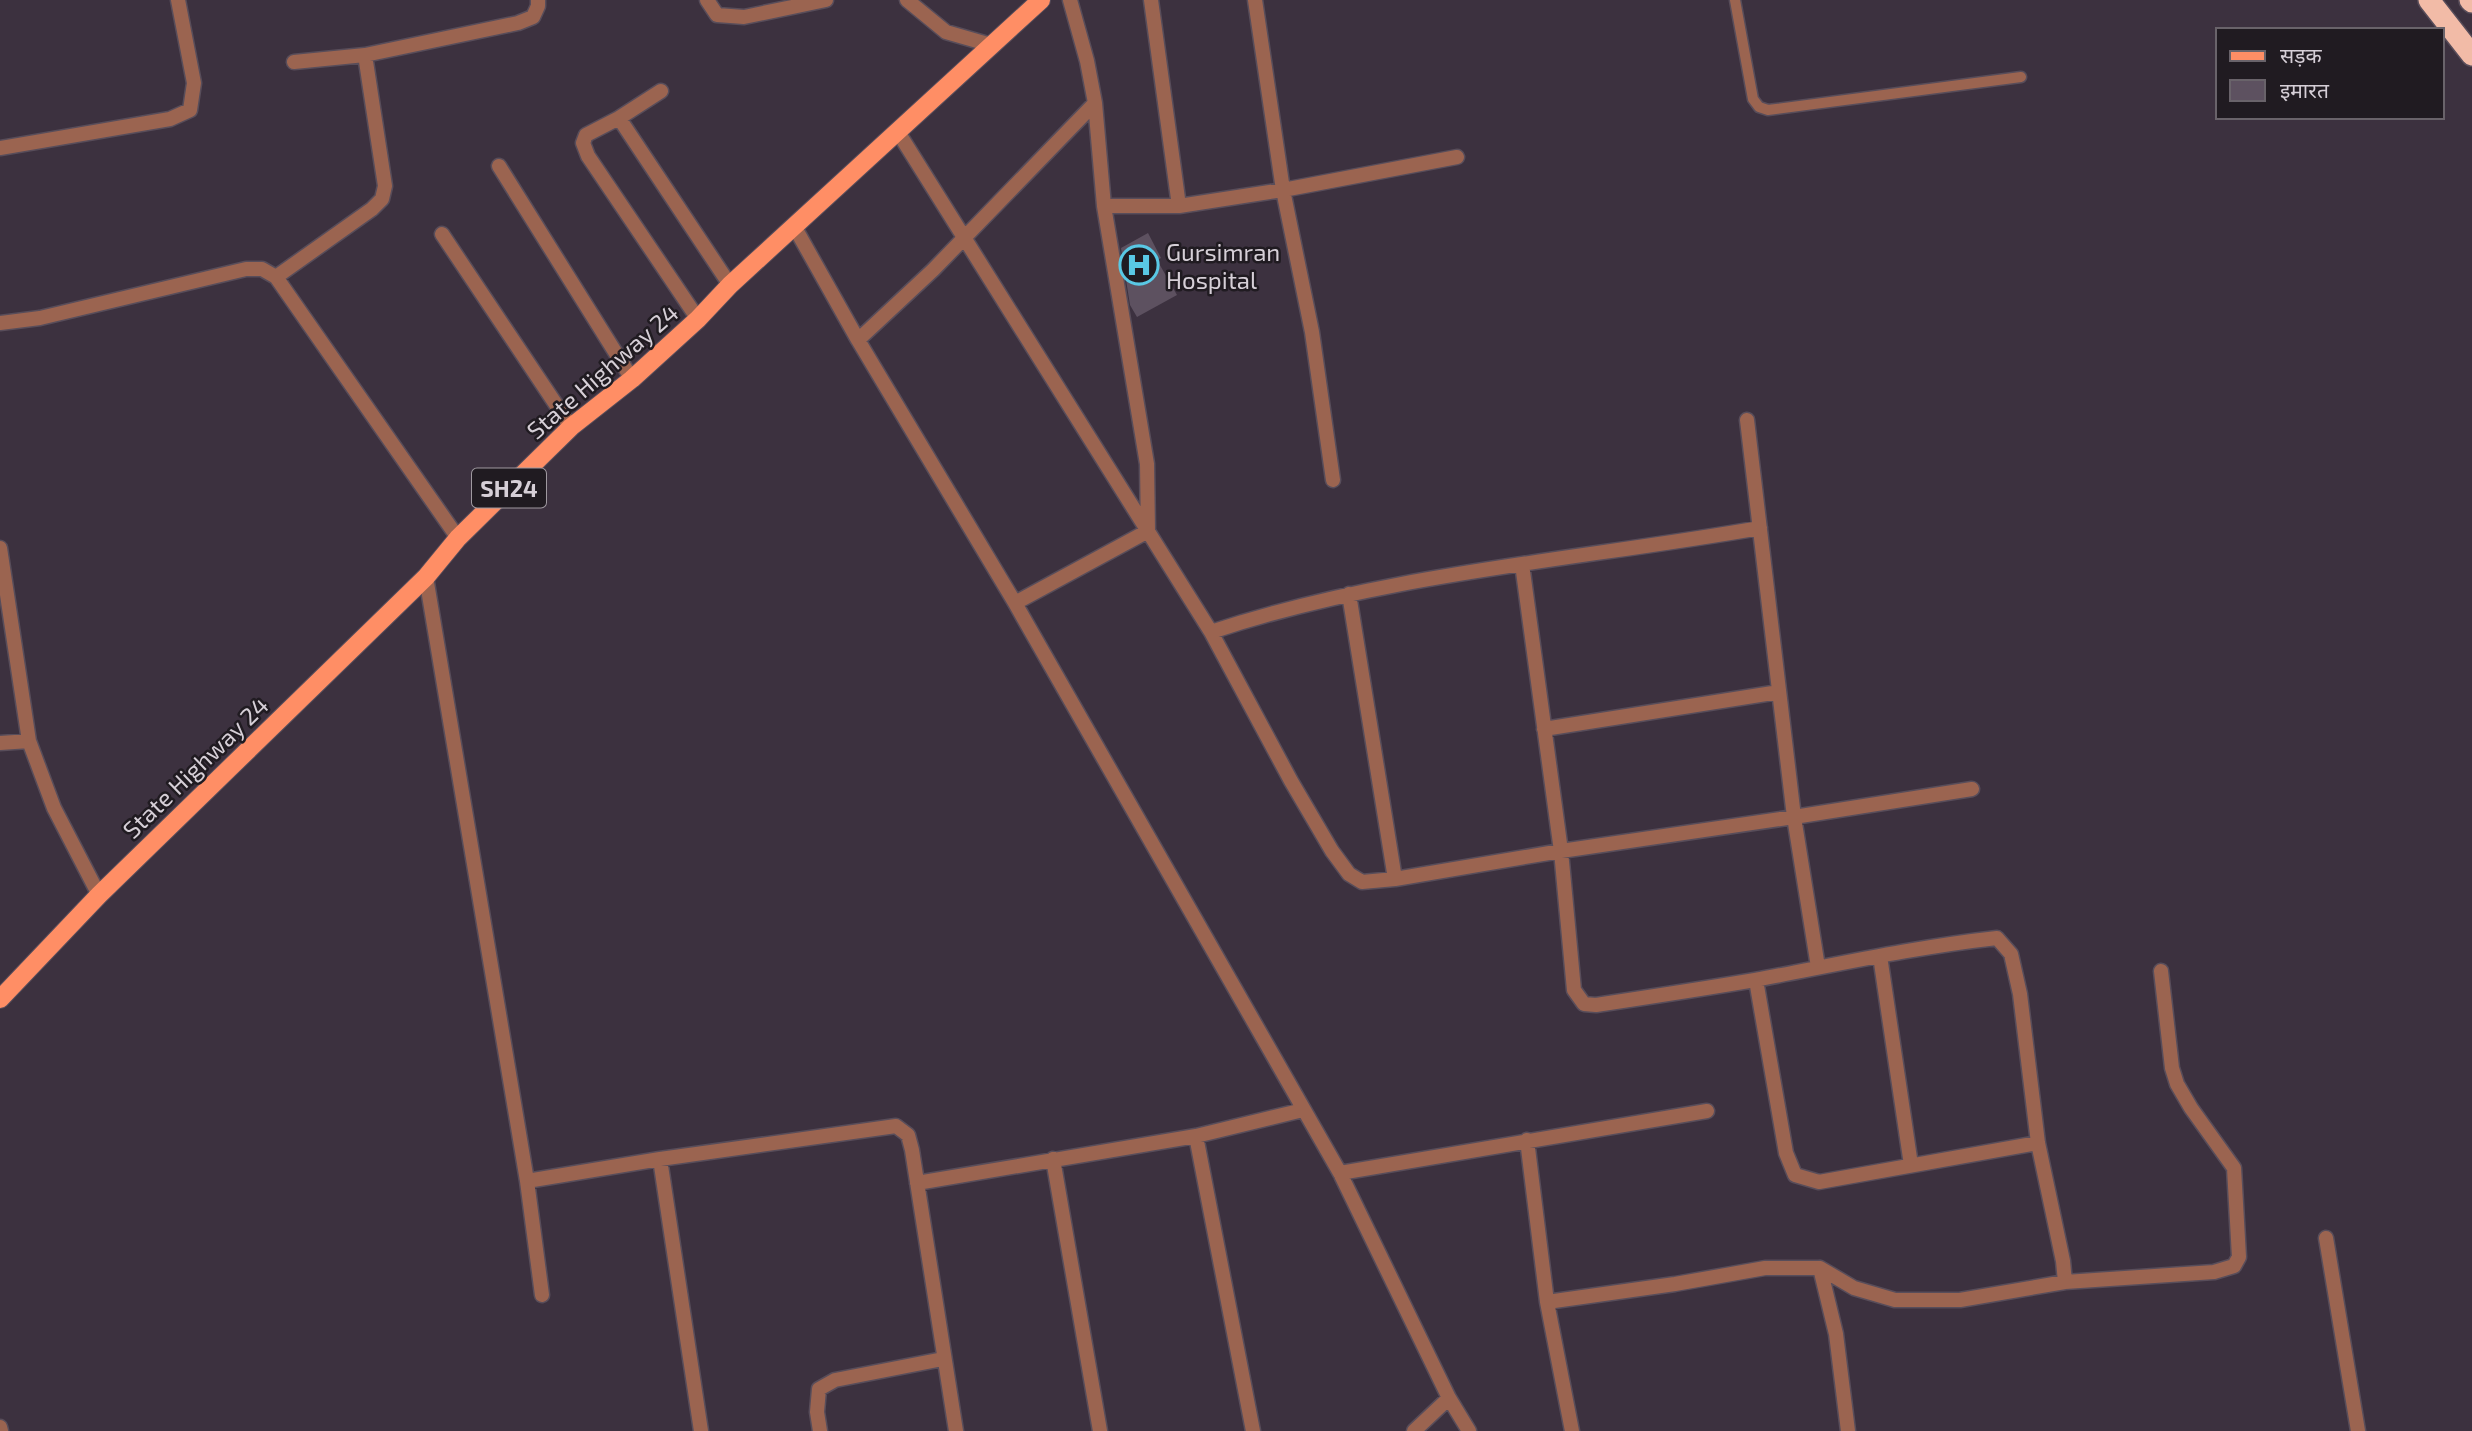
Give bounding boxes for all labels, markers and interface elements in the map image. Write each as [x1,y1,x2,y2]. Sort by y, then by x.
legend [2216,28,2444,119]
text: सड़क [2280,42,2322,67]
text: इमारत [2280,77,2330,102]
place label: Gursimran Hospital [1166,237,1280,294]
hospital icon: Gursimran Hospital [1118,244,1160,286]
street label: State Highway 24 [520,297,684,445]
road number: SH24 [472,468,546,508]
street label: State Highway 24 [116,690,274,844]

